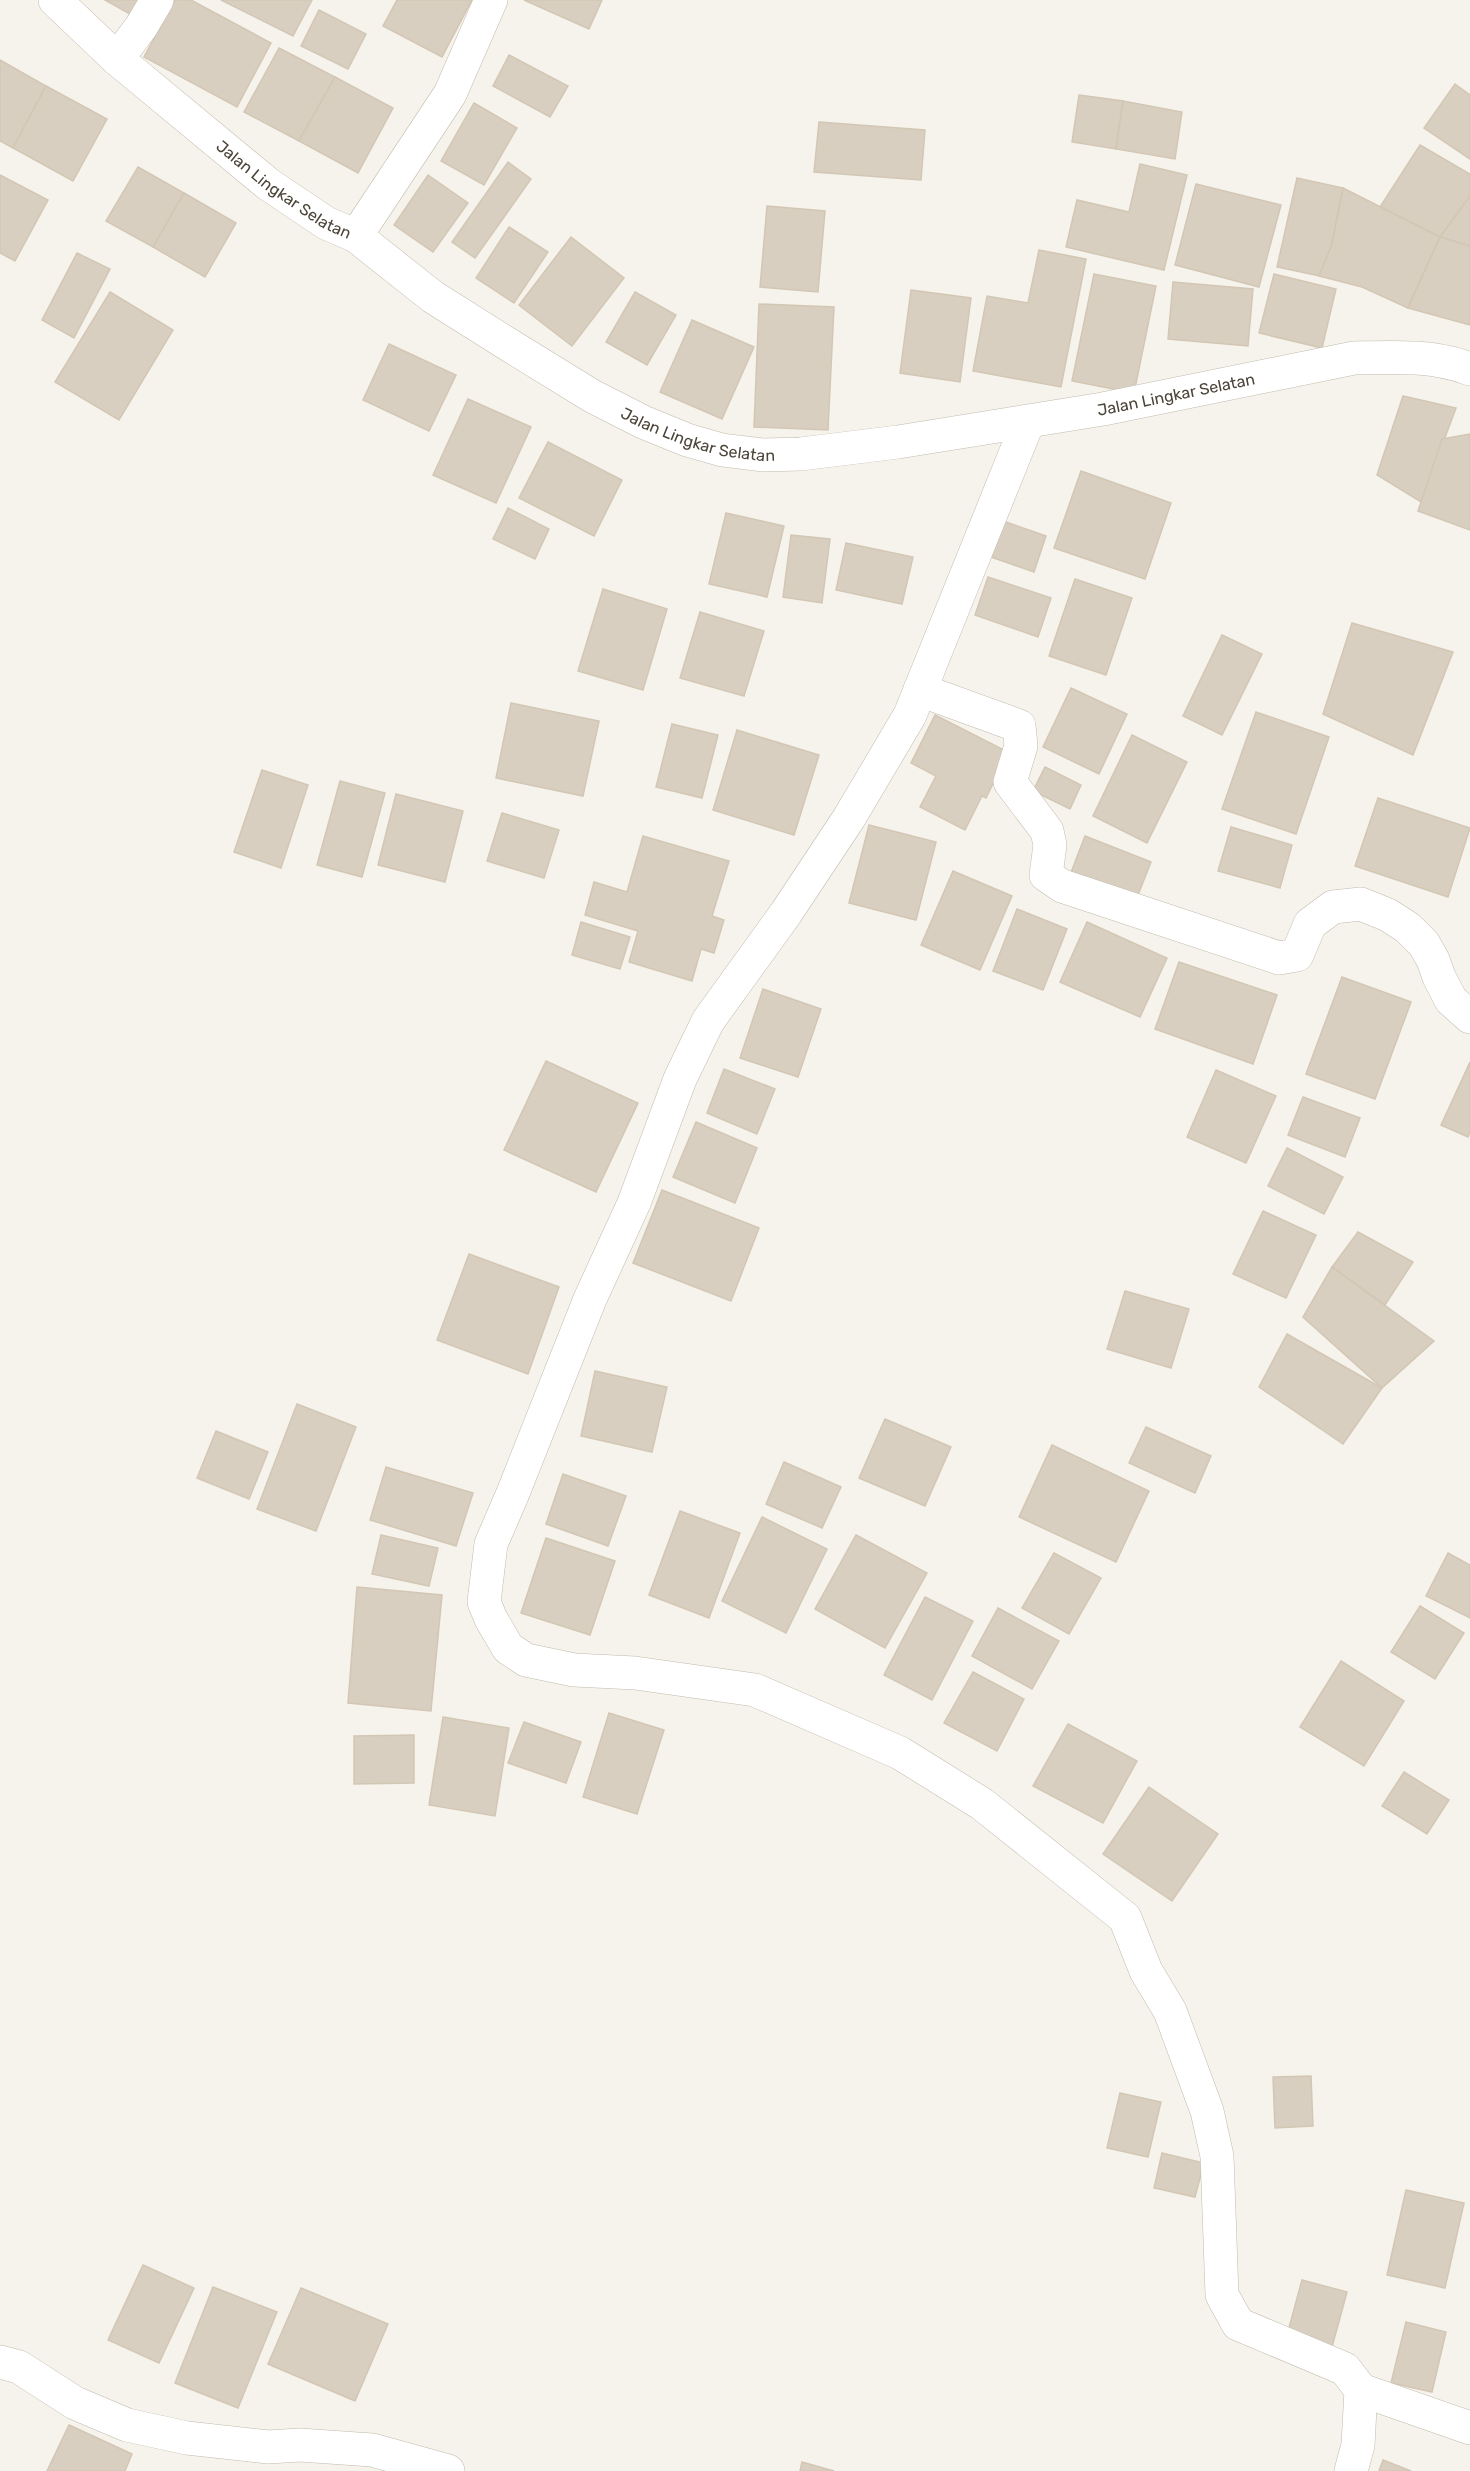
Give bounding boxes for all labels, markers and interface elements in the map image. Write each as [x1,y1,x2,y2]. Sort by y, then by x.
street label: Jalan Lingkar Selatan [212,136,354,243]
street label: Jalan Lingkar Selatan [1096,369,1256,420]
street label: Jalan Lingkar Selatan [618,403,775,465]

